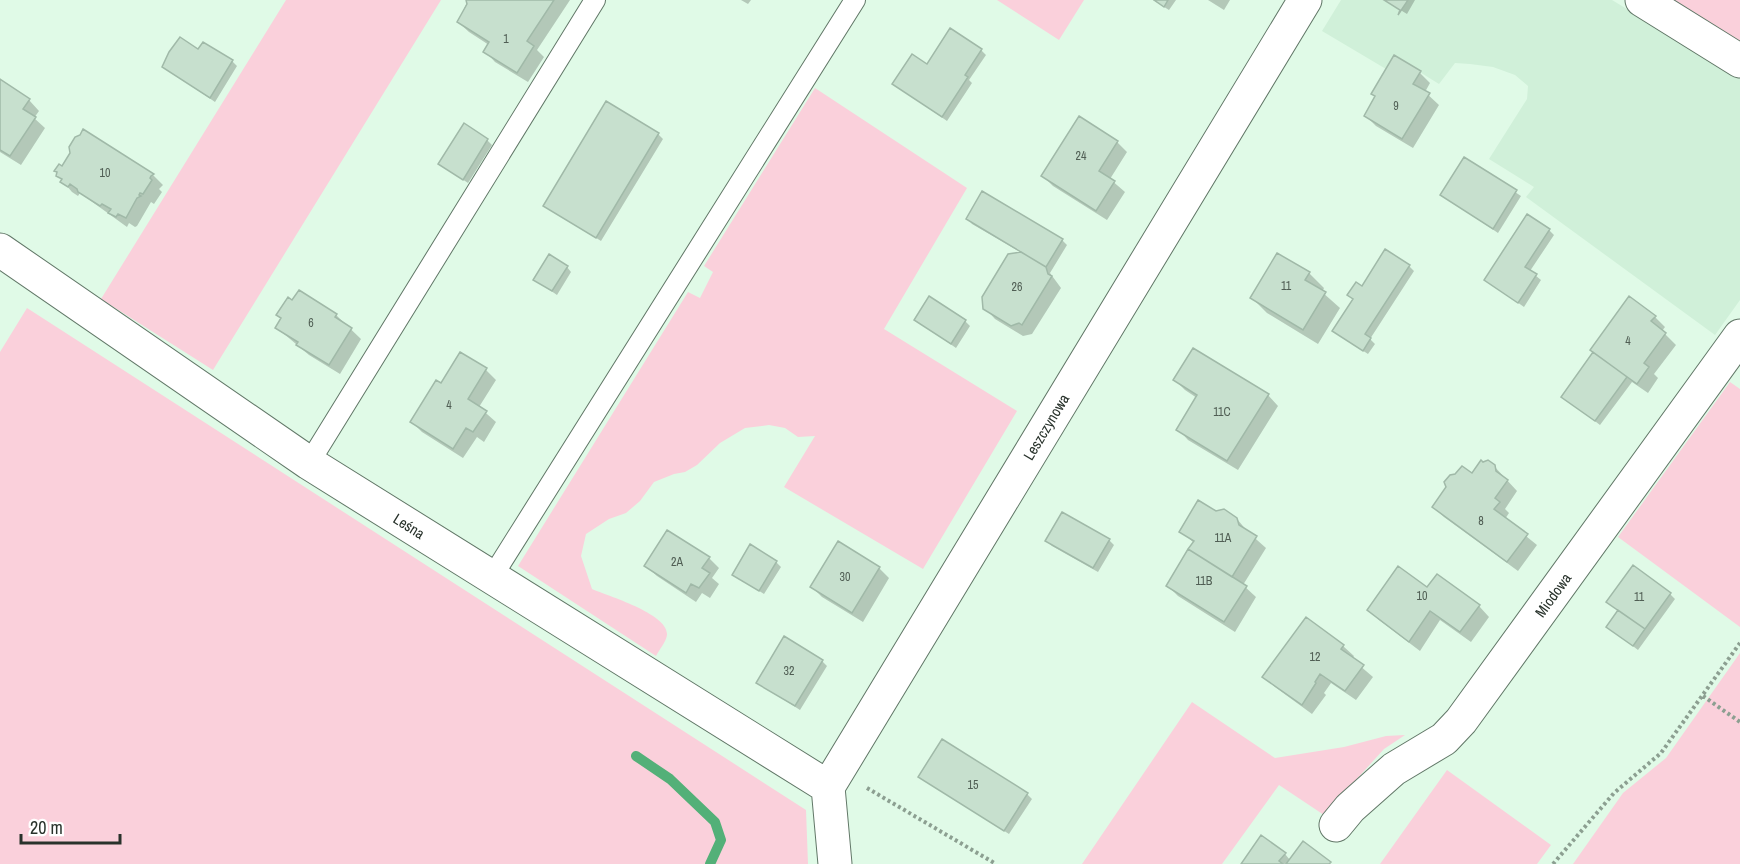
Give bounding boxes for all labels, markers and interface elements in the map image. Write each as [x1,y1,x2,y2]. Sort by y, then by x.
house number: 1 [503,31,509,47]
house number: 9 [1393,98,1399,114]
house number: 24 [1076,148,1087,164]
house number: 10 [100,165,110,181]
house number: 11 [1281,278,1292,294]
house number: 26 [1012,279,1022,295]
house number: 6 [308,315,314,331]
house number: 4 [1625,333,1631,349]
street label: Leszczynowa [1018,390,1074,464]
house number: 4 [446,397,452,413]
house number: 11C [1213,404,1231,420]
street label: Leśna [389,508,429,544]
house number: 8 [1478,513,1484,529]
house number: 11A [1215,530,1232,546]
house number: 2A [671,554,683,570]
house number: 30 [840,569,850,585]
street label: Miodowa [1530,569,1576,621]
house number: 11B [1196,573,1213,589]
house number: 10 [1417,588,1427,604]
house number: 11 [1634,589,1645,605]
house number: 12 [1310,649,1320,665]
house number: 32 [784,663,794,679]
house number: 15 [968,777,979,793]
scale bar [21,807,120,845]
text: 20 m [30,815,63,840]

